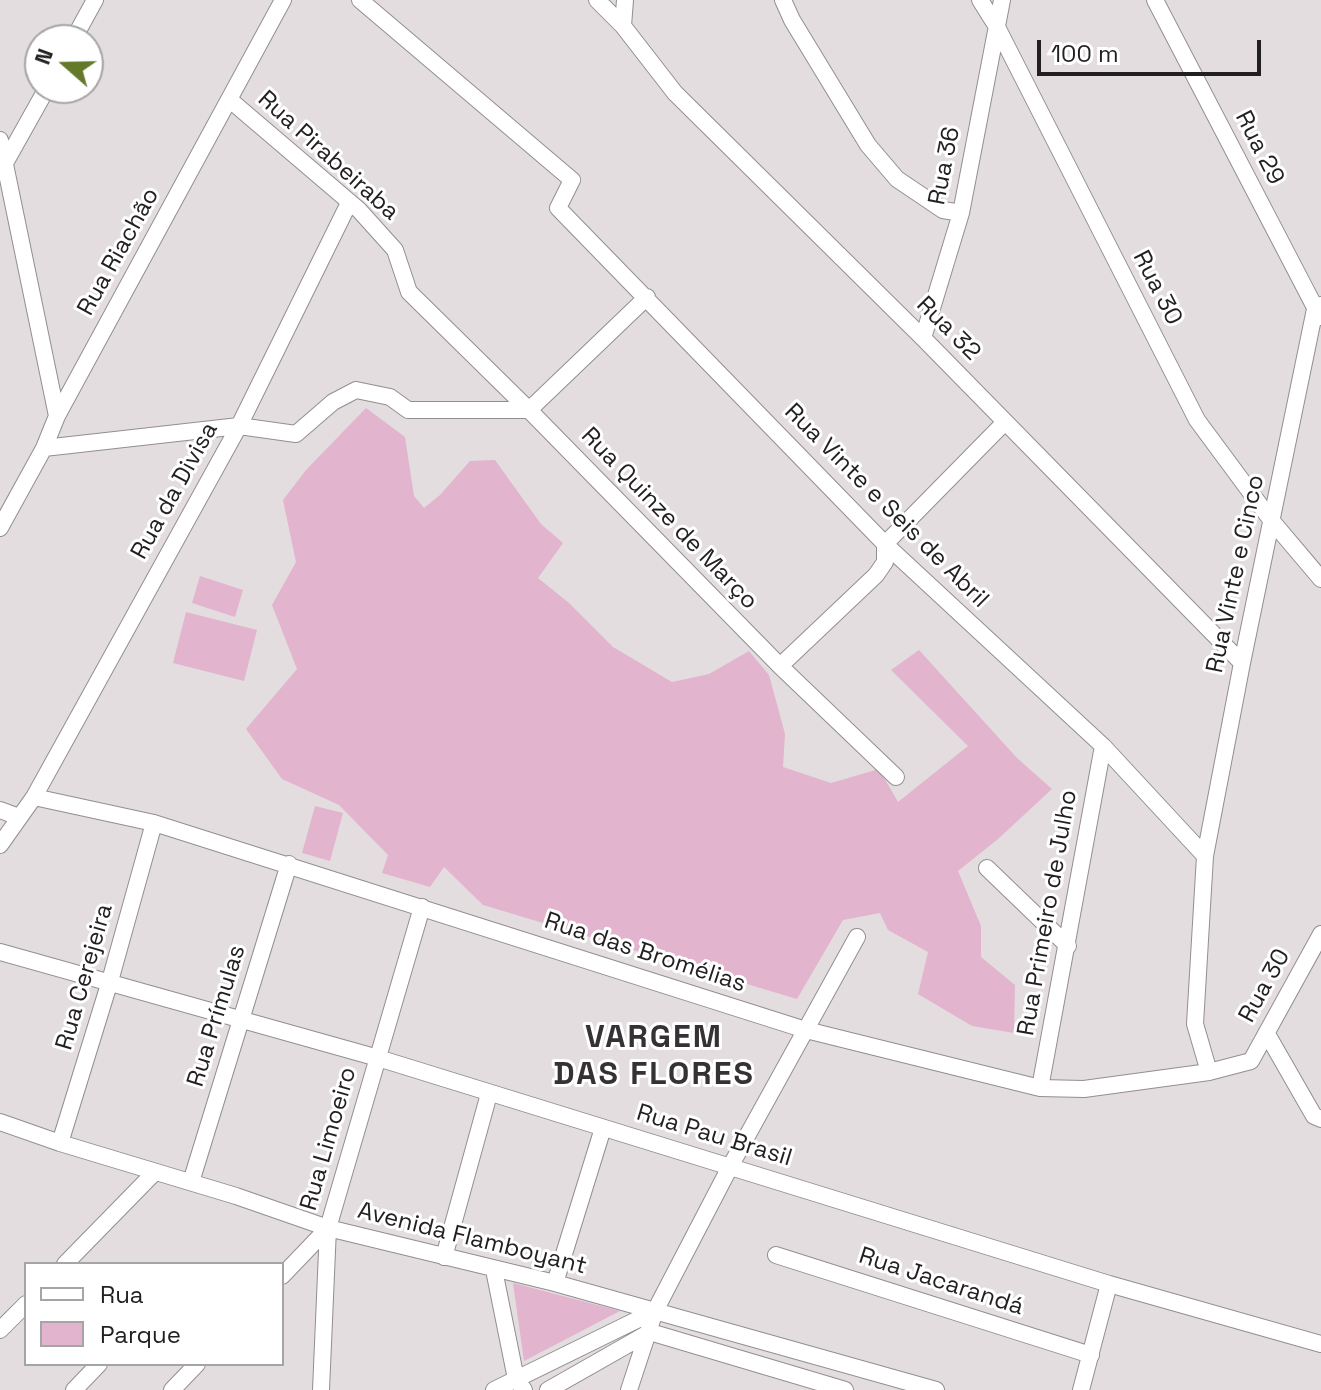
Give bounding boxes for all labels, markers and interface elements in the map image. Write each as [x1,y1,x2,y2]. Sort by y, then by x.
north arrow [24,24,104,104]
scale bar [1041,24,1265,74]
text: 100 m [1051,38,1119,69]
text: N [28,45,59,68]
street label: Rua Pirabeiraba [252,85,404,227]
street label: Rua 29 [1228,106,1290,190]
street label: Rua 36 [923,124,967,208]
street label: Rua Riachão [72,183,166,321]
street label: Rua 30 [1126,246,1188,330]
street label: Rua 32 [910,291,986,367]
street label: Rua Vinte e Seis de Abril [778,398,994,614]
street label: Rua da Divisa [126,417,224,565]
street label: Rua Quinze de Março [575,422,763,616]
street label: Rua Vinte e Cinco [1201,472,1271,676]
street label: Rua Primeiro de Julho [1012,788,1084,1038]
street label: Rua Cerejeira [50,901,120,1053]
street label: Rua das Bromélias [541,907,749,999]
street label: Rua Prímulas [182,942,252,1090]
street label: Rua 30 [1233,944,1297,1028]
district label: VARGEM DAS FLORES [553,1019,755,1094]
street label: Rua Limoeiro [295,1064,363,1214]
street label: Rua Pau Brasil [633,1099,795,1173]
street label: Avenida Flamboyant [355,1197,589,1281]
street label: Rua Jacarandá [855,1242,1027,1322]
legend [24,1262,284,1366]
text: Rua [100,1279,144,1310]
text: Parque [100,1319,181,1350]

